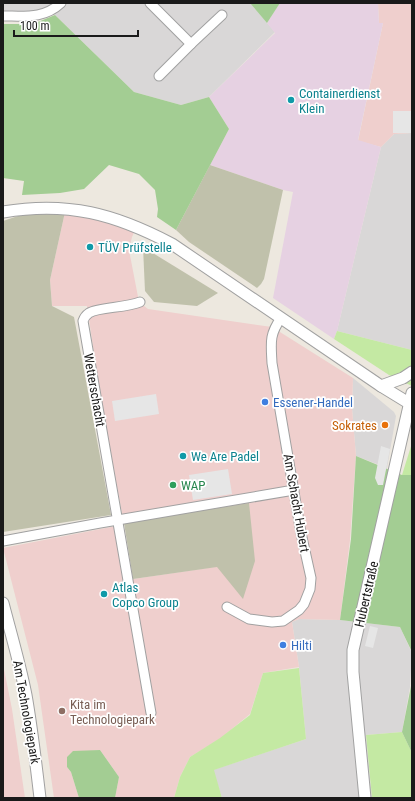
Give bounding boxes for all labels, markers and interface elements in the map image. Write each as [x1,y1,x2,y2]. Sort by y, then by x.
scale bar [14,12,138,38]
text: 100 m [20,19,50,33]
place label: Containerdienst Klein [299,86,380,116]
marker: Containerdienst Klein [286,95,296,105]
place label: TÜV Prüfstelle [98,240,172,255]
marker: TÜV Prüfstelle [85,242,95,252]
street label: Wetterschacht [81,352,108,428]
place label: Essener-Handel [273,395,353,410]
marker: Essener-Handel [260,397,270,407]
place label: Sokrates [332,418,377,433]
marker: Sokrates [380,420,390,430]
place label: We Are Padel [191,449,259,464]
marker: We Are Padel [178,451,188,461]
street label: Am Schacht Hubert [280,453,313,554]
place label: WAP [181,478,205,493]
marker: WAP [168,480,178,490]
street label: Hubertstraße [352,560,381,629]
place label: Atlas Copco Group [112,580,179,610]
marker: Atlas Copco Group [99,589,109,599]
place label: Hilti [291,638,312,653]
marker: Hilti [278,640,288,650]
street label: Am Technologiepark [10,659,43,765]
place label: Kita im Technologiepark [70,697,155,727]
marker: Kita im Technologiepark [57,706,67,716]

